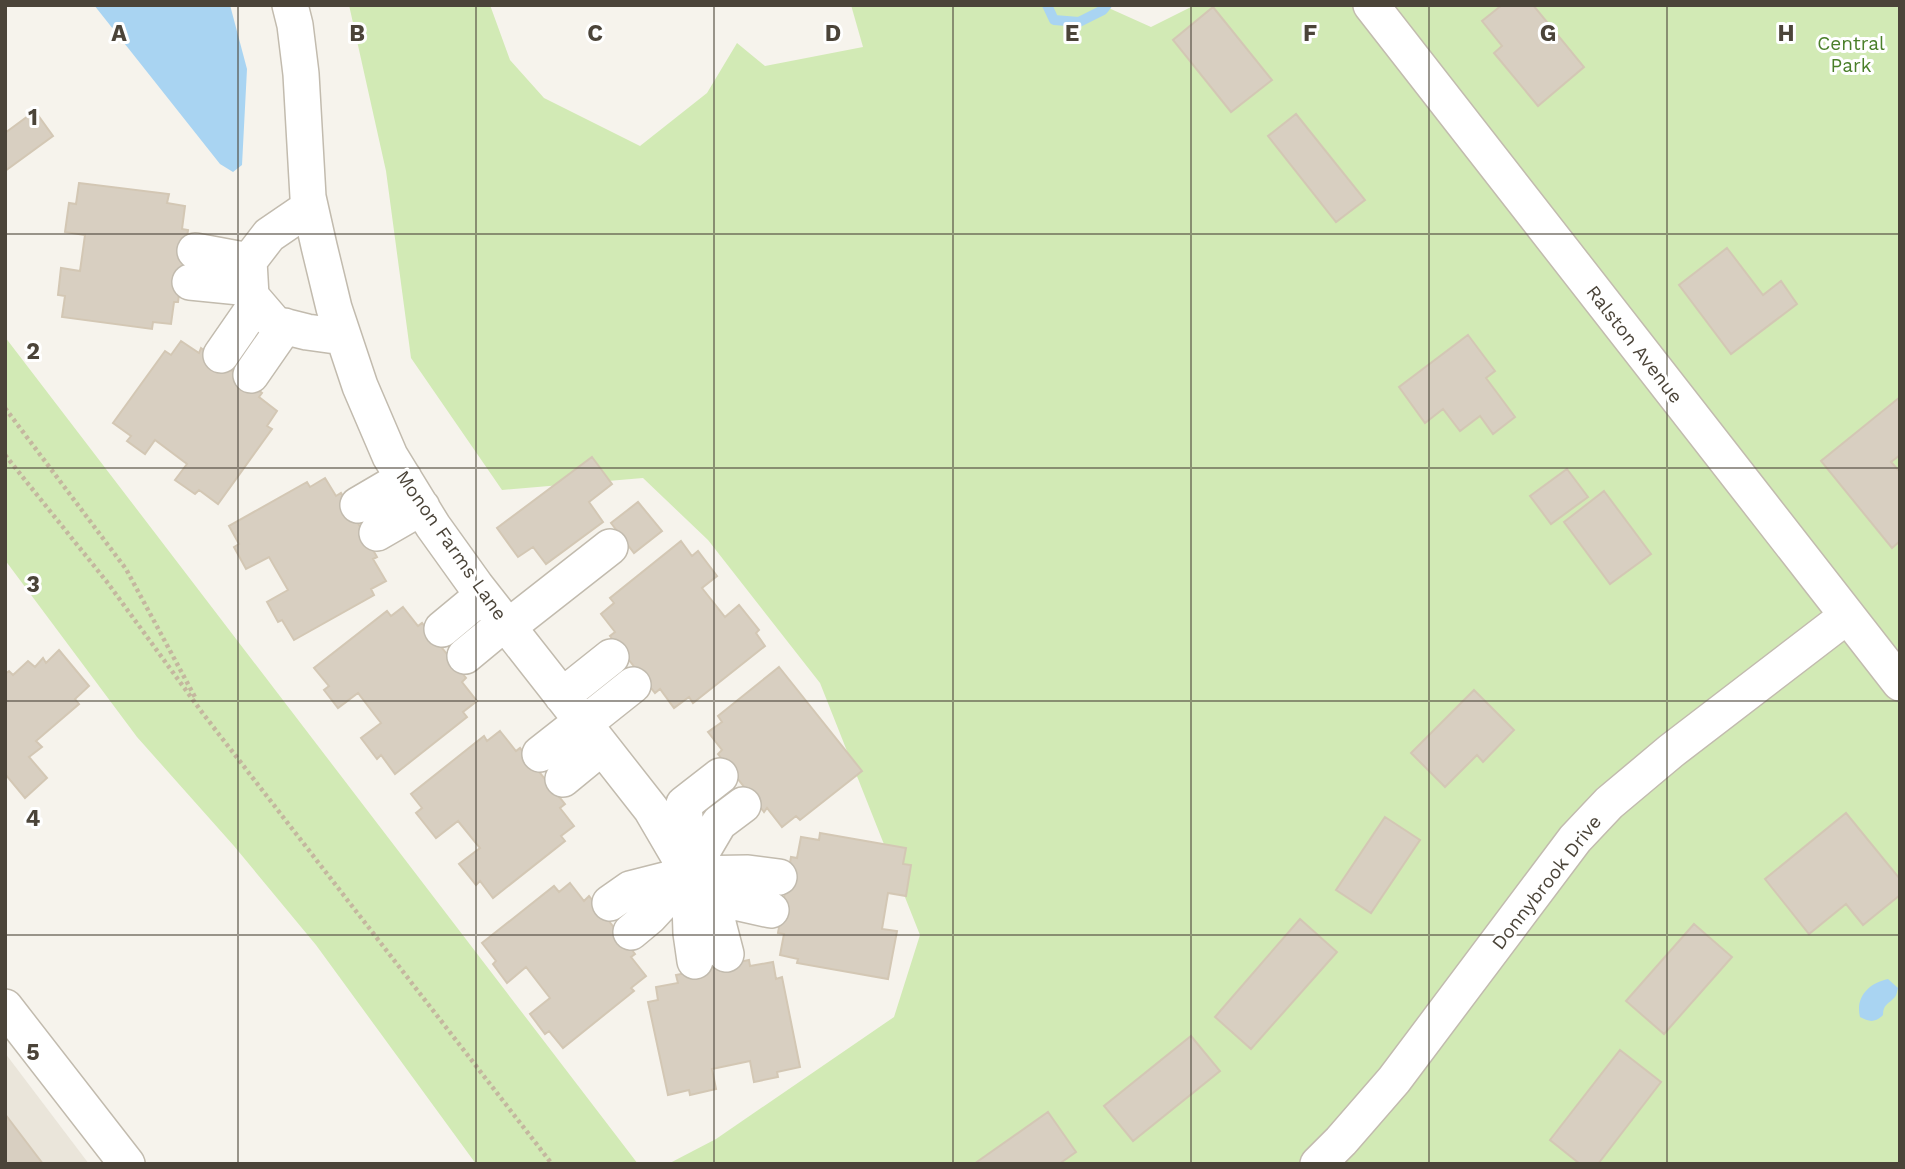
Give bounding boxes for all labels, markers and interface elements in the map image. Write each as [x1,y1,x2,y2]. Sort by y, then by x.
text: A [111,20,127,47]
text: B [349,20,365,47]
text: C [587,20,603,47]
text: D [825,20,841,47]
text: E [1065,20,1079,47]
text: F [1303,20,1317,47]
text: G [1540,20,1556,47]
text: H [1777,20,1795,47]
park label: Central Park [1817,32,1885,77]
text: 1 [28,104,38,131]
street label: Ralston Avenue [1581,281,1688,408]
text: 2 [26,338,40,365]
street label: Monon Farms Lane [391,466,512,625]
text: 3 [26,571,40,598]
text: 4 [26,805,41,832]
street label: Donnybrook Drive [1487,810,1606,954]
text: 5 [26,1039,40,1066]

